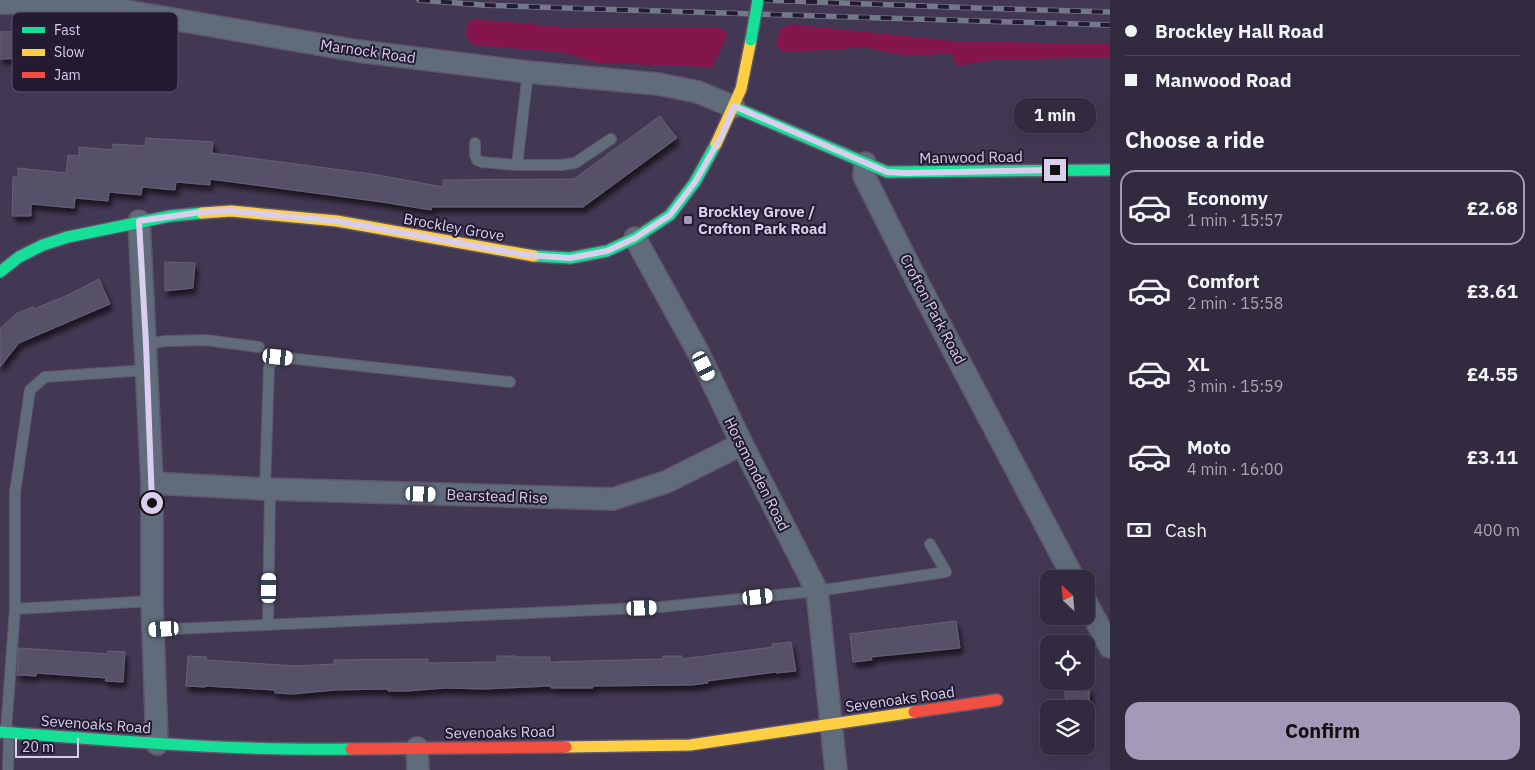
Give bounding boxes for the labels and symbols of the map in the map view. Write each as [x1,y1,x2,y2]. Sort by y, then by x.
legend [12,12,178,92]
text: Fast [54,21,80,39]
street label: Marnock Road [319,35,417,67]
text: Slow [54,43,85,61]
text: Jam [54,66,81,84]
callout: 1 min [1014,98,1096,132]
street label: Manwood Road [919,147,1023,167]
route end [1044,159,1066,181]
place label: Brockley Grove / Crofton Park Road [698,202,827,238]
street label: Brockley Grove [402,209,506,245]
marker: Brockley Grove / Crofton Park Road [682,214,694,226]
street label: Crofton Park Road [896,251,970,367]
car [262,348,293,366]
car [690,349,717,383]
street label: Horsmonden Road [720,414,794,534]
street label: Bearstead Rise [446,485,548,507]
car [405,486,436,502]
route start [141,492,163,514]
north arrow [1040,570,1095,625]
car [261,573,276,603]
car [742,588,773,606]
car [626,600,657,616]
car [148,621,179,637]
street label: Sevenoaks Road [844,682,956,716]
street label: Sevenoaks Road [40,711,152,737]
street label: Sevenoaks Road [445,722,555,742]
scale bar [15,735,79,758]

